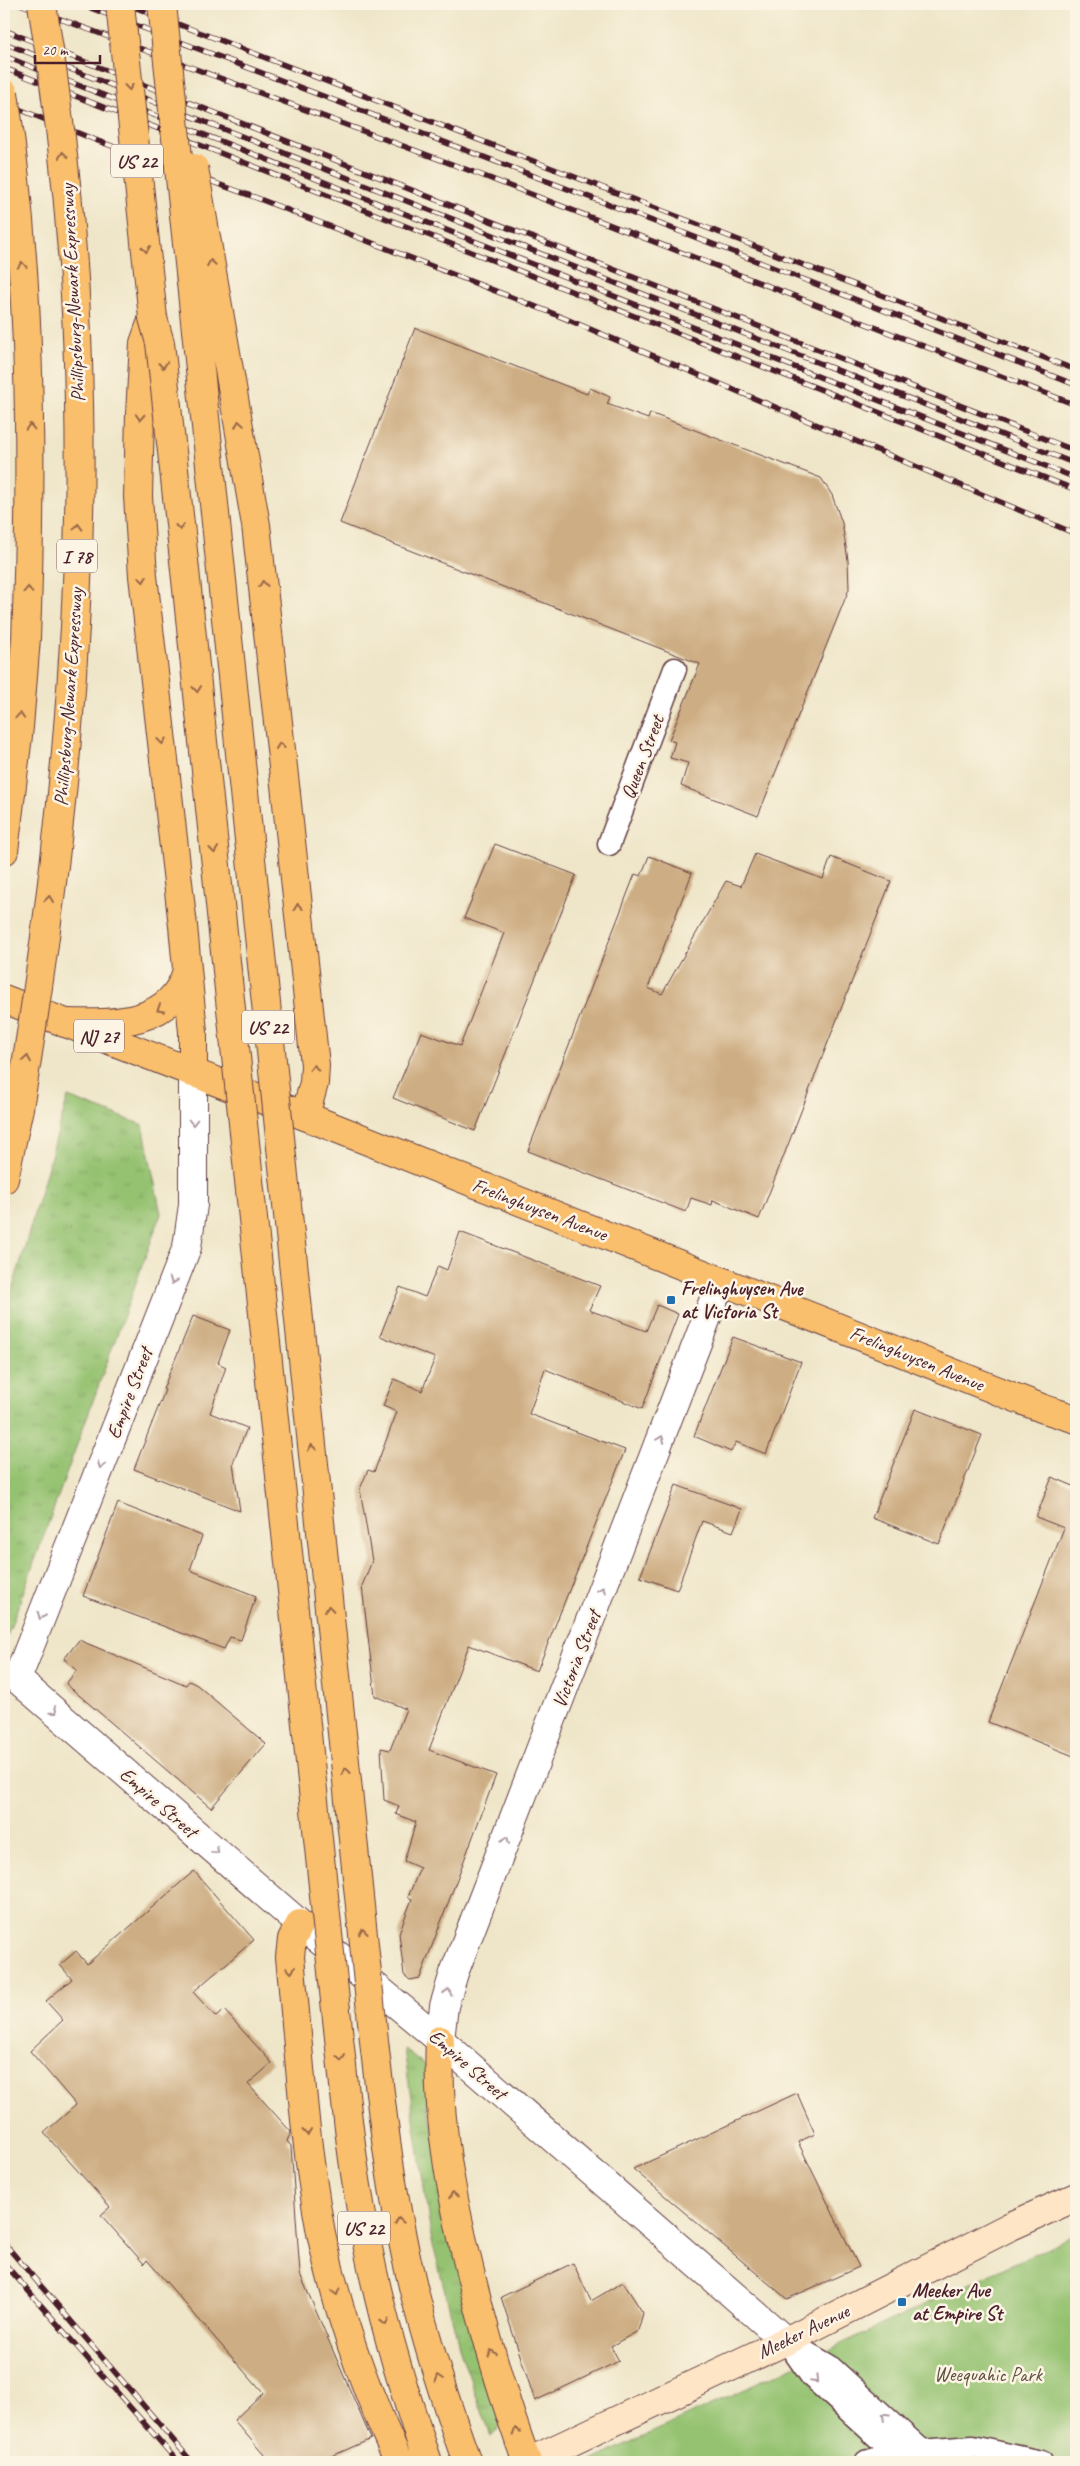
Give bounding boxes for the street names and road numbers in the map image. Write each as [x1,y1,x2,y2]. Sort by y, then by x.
road number: US 22 [111,144,163,178]
street label: Phillipsburg-Newark Expressway [54,181,91,403]
road number: I 78 [57,540,97,572]
street label: Phillipsburg-Newark Expressway [48,585,89,807]
street label: Queen Street [615,710,671,802]
road number: US 22 [242,1010,294,1044]
road number: NJ 27 [74,1019,124,1052]
street label: Frelinghuysen Avenue [469,1172,612,1247]
street label: Frelinghuysen Avenue [846,1320,989,1397]
street label: Empire Street [101,1341,159,1442]
street label: Victoria Street [546,1604,608,1711]
street label: Empire Street [115,1762,205,1845]
street label: Empire Street [424,2024,514,2107]
road number: US 22 [338,2212,390,2244]
street label: Meeker Avenue [753,2298,855,2364]

